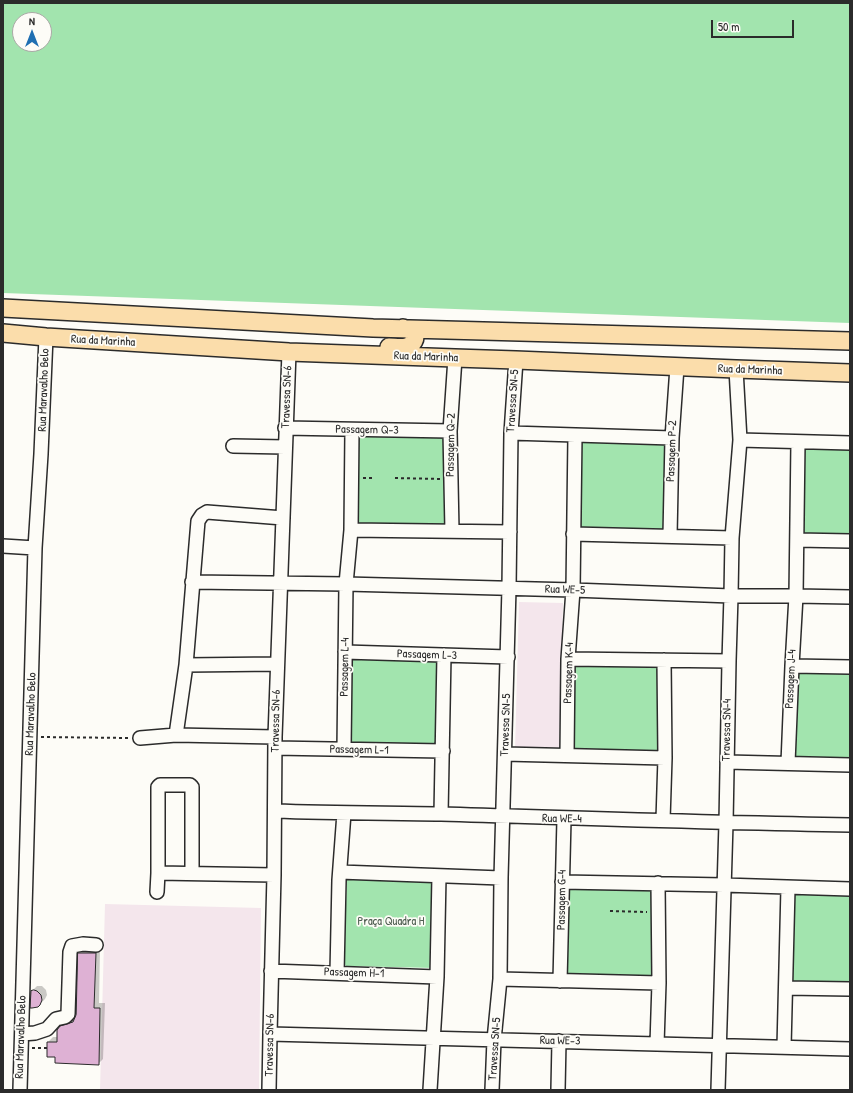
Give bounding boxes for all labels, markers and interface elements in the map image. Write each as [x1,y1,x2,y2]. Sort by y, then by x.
north arrow [12,12,52,52]
scale bar [713,12,796,38]
text: N [29,14,35,28]
text: 50 m [718,18,739,35]
street label: Rua da Marinha [71,332,135,350]
street label: Rua Maravalho Belo [35,348,53,432]
street label: Rua da Marinha [394,349,458,365]
street label: Rua da Marinha [718,362,782,378]
street label: Travessa SN-6 [279,365,295,429]
street label: Travessa SN-5 [504,369,522,433]
street label: Passagem Q-2 [443,413,459,477]
street label: Passagem P-2 [664,420,680,482]
street label: Passagem Q-3 [335,422,399,438]
street label: Rua WE-5 [545,582,585,598]
street label: Passagem L-4 [337,637,353,697]
street label: Passagem K-4 [561,642,577,704]
street label: Passagem L-3 [397,647,457,663]
street label: Passagem J-4 [782,649,800,709]
street label: Rua Maravalho Belo [22,672,40,756]
street label: Travessa SN-6 [268,690,284,752]
street label: Travessa SN-5 [498,693,514,757]
street label: Travessa SN-4 [719,699,735,761]
street label: Passagem L-1 [329,742,389,758]
street label: Rua WE-4 [542,811,582,827]
street label: Passagem G-4 [554,870,570,930]
park label: Praça Quadra H [358,915,424,929]
street label: Passagem H-1 [324,965,384,981]
street label: Rua Maravalho Belo [12,995,30,1079]
street label: Travessa SN-6 [262,1014,278,1076]
street label: Travessa SN-5 [486,1017,504,1081]
street label: Rua WE-3 [540,1033,580,1049]

